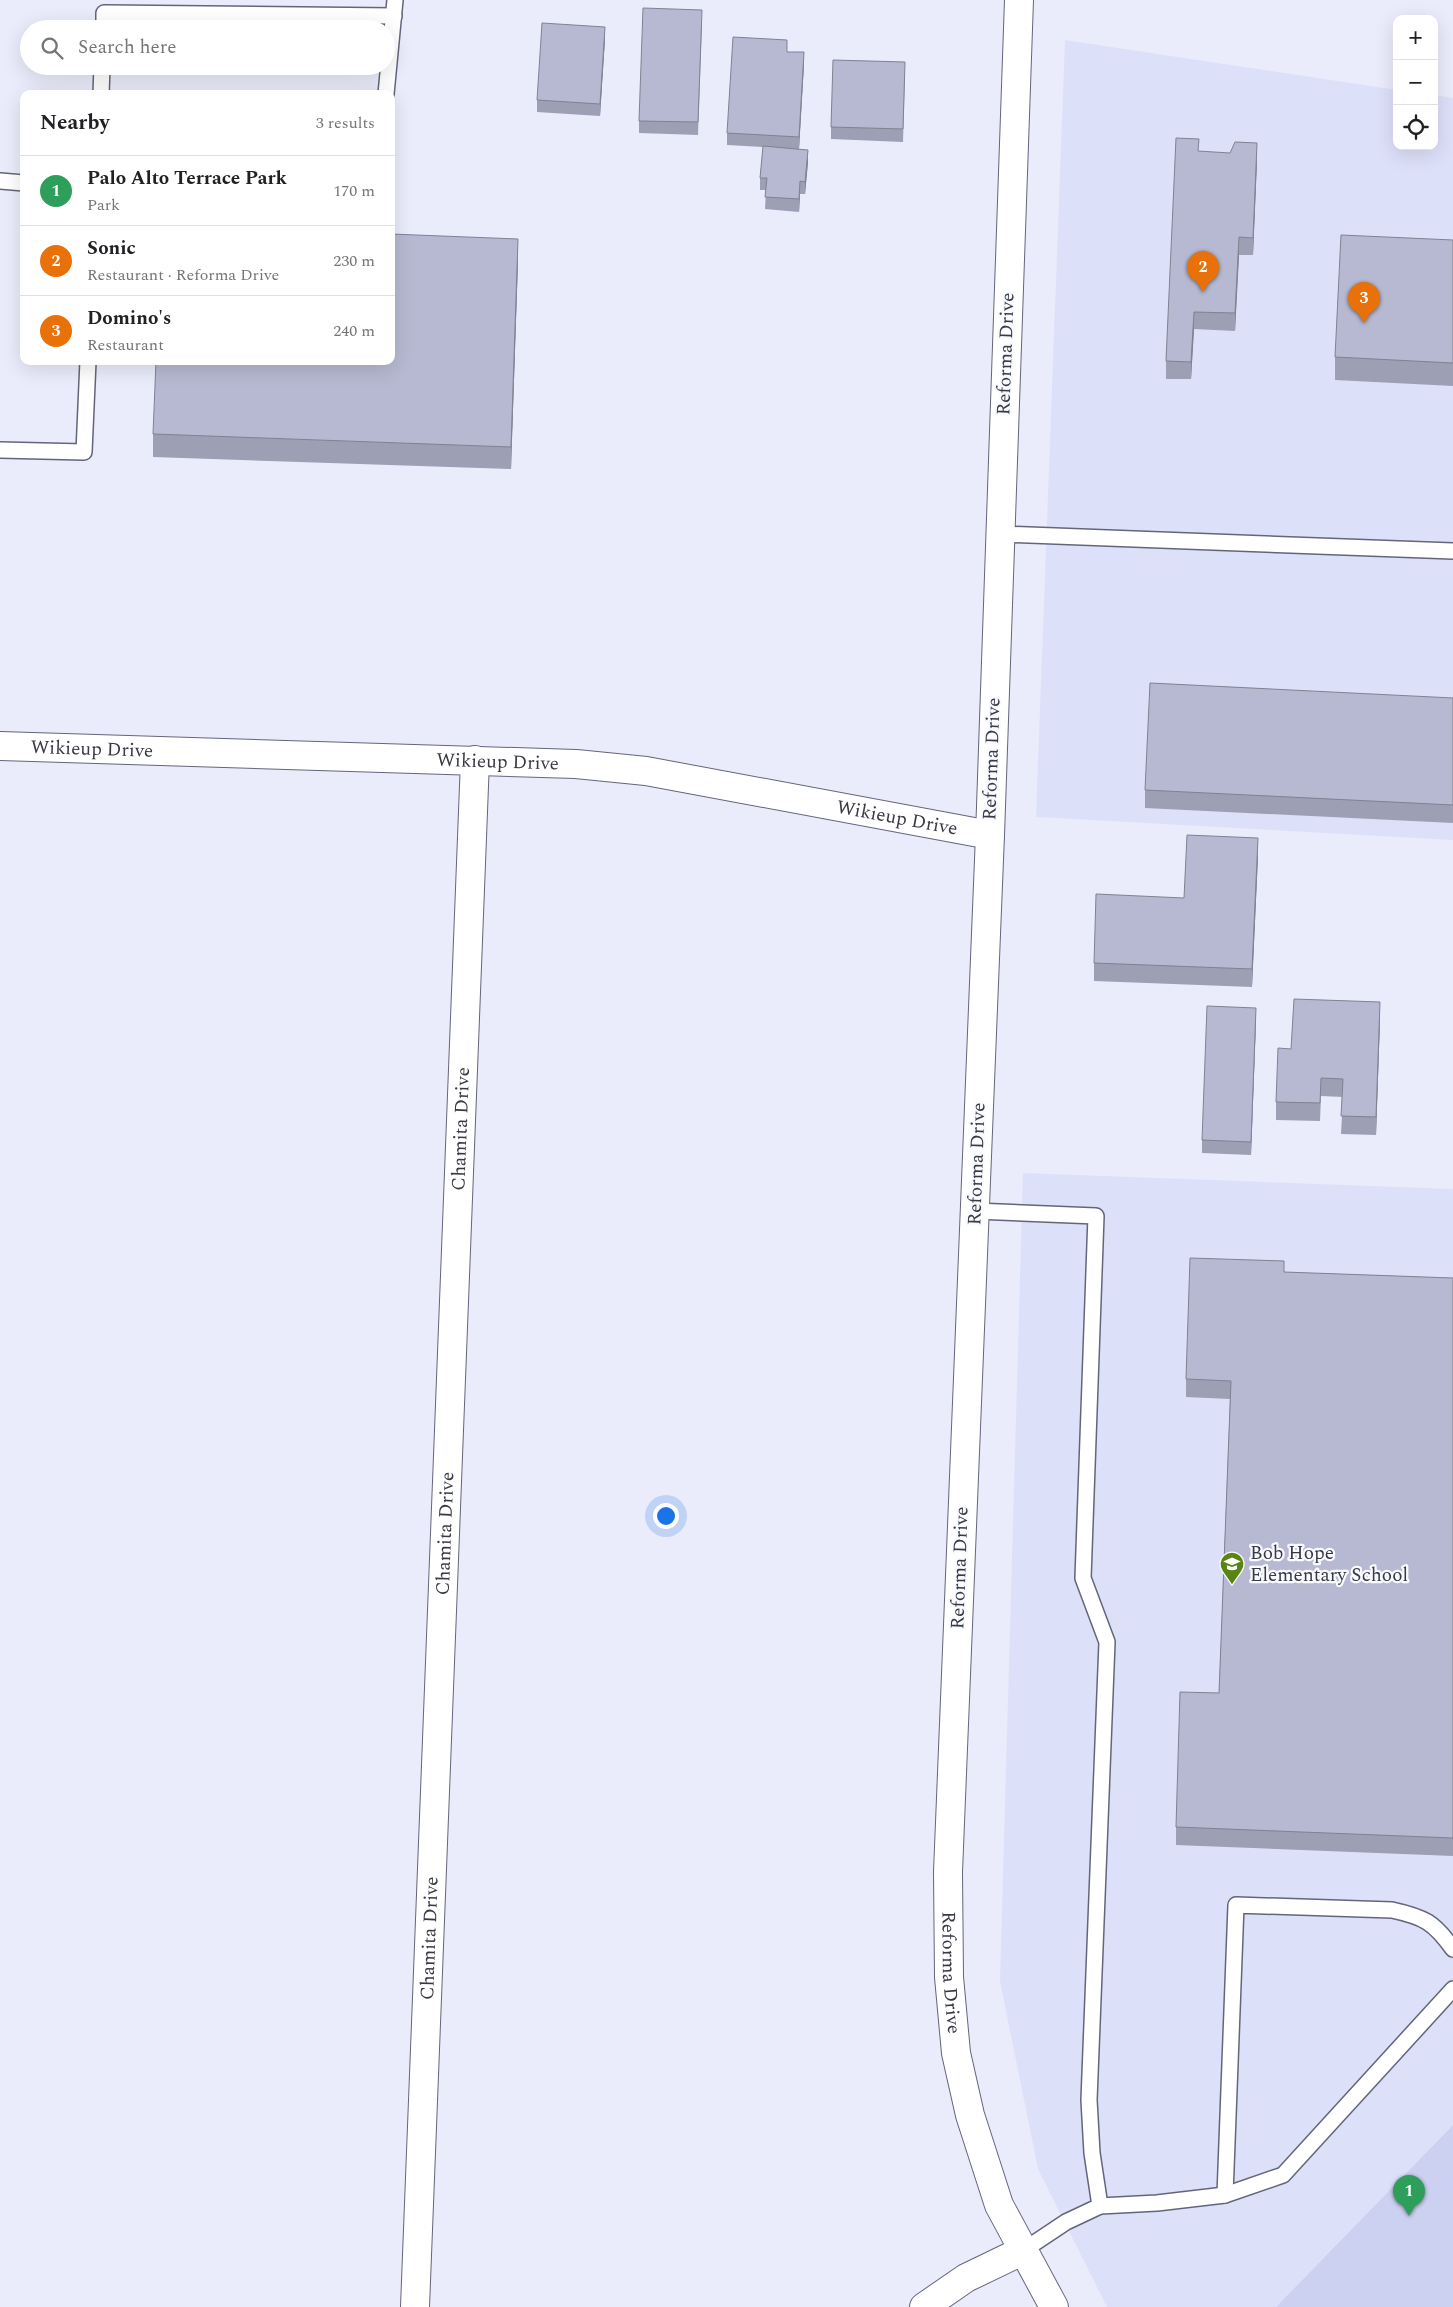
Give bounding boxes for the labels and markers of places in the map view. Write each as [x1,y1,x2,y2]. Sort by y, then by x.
pin: 2 [1187,251,1219,292]
pin: 3 [1348,282,1380,323]
place label: Bob Hope Elementary School [1250,1539,1408,1590]
school or university icon: Bob Hope Elementary School [1219,1551,1245,1585]
pin: 1 [1393,2175,1425,2216]

